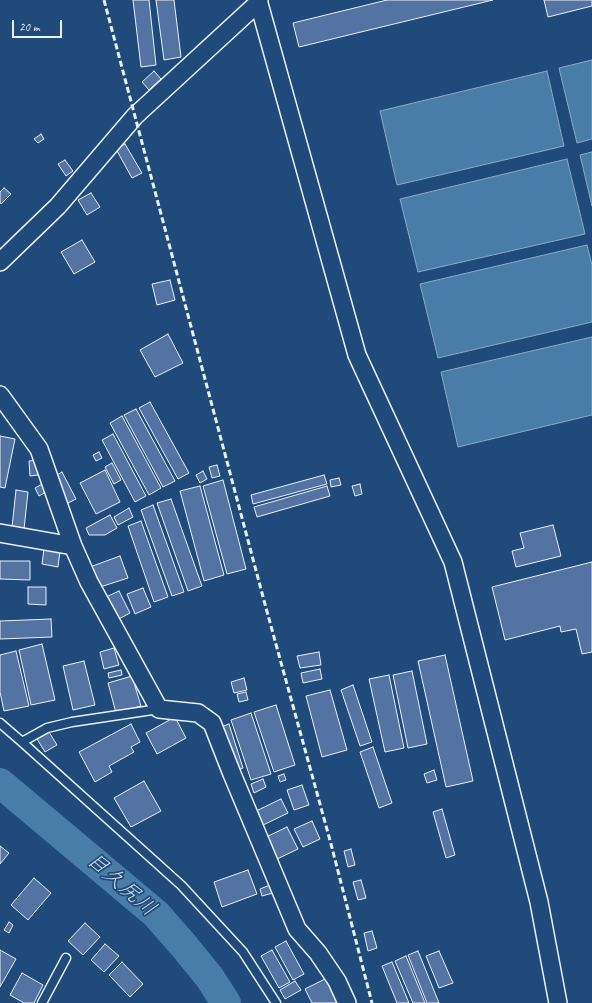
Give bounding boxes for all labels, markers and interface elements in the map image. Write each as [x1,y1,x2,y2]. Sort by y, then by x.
scale bar [14,12,64,38]
text: 20 m [19,19,39,35]
water label: 目久尻川 [81,848,161,922]

